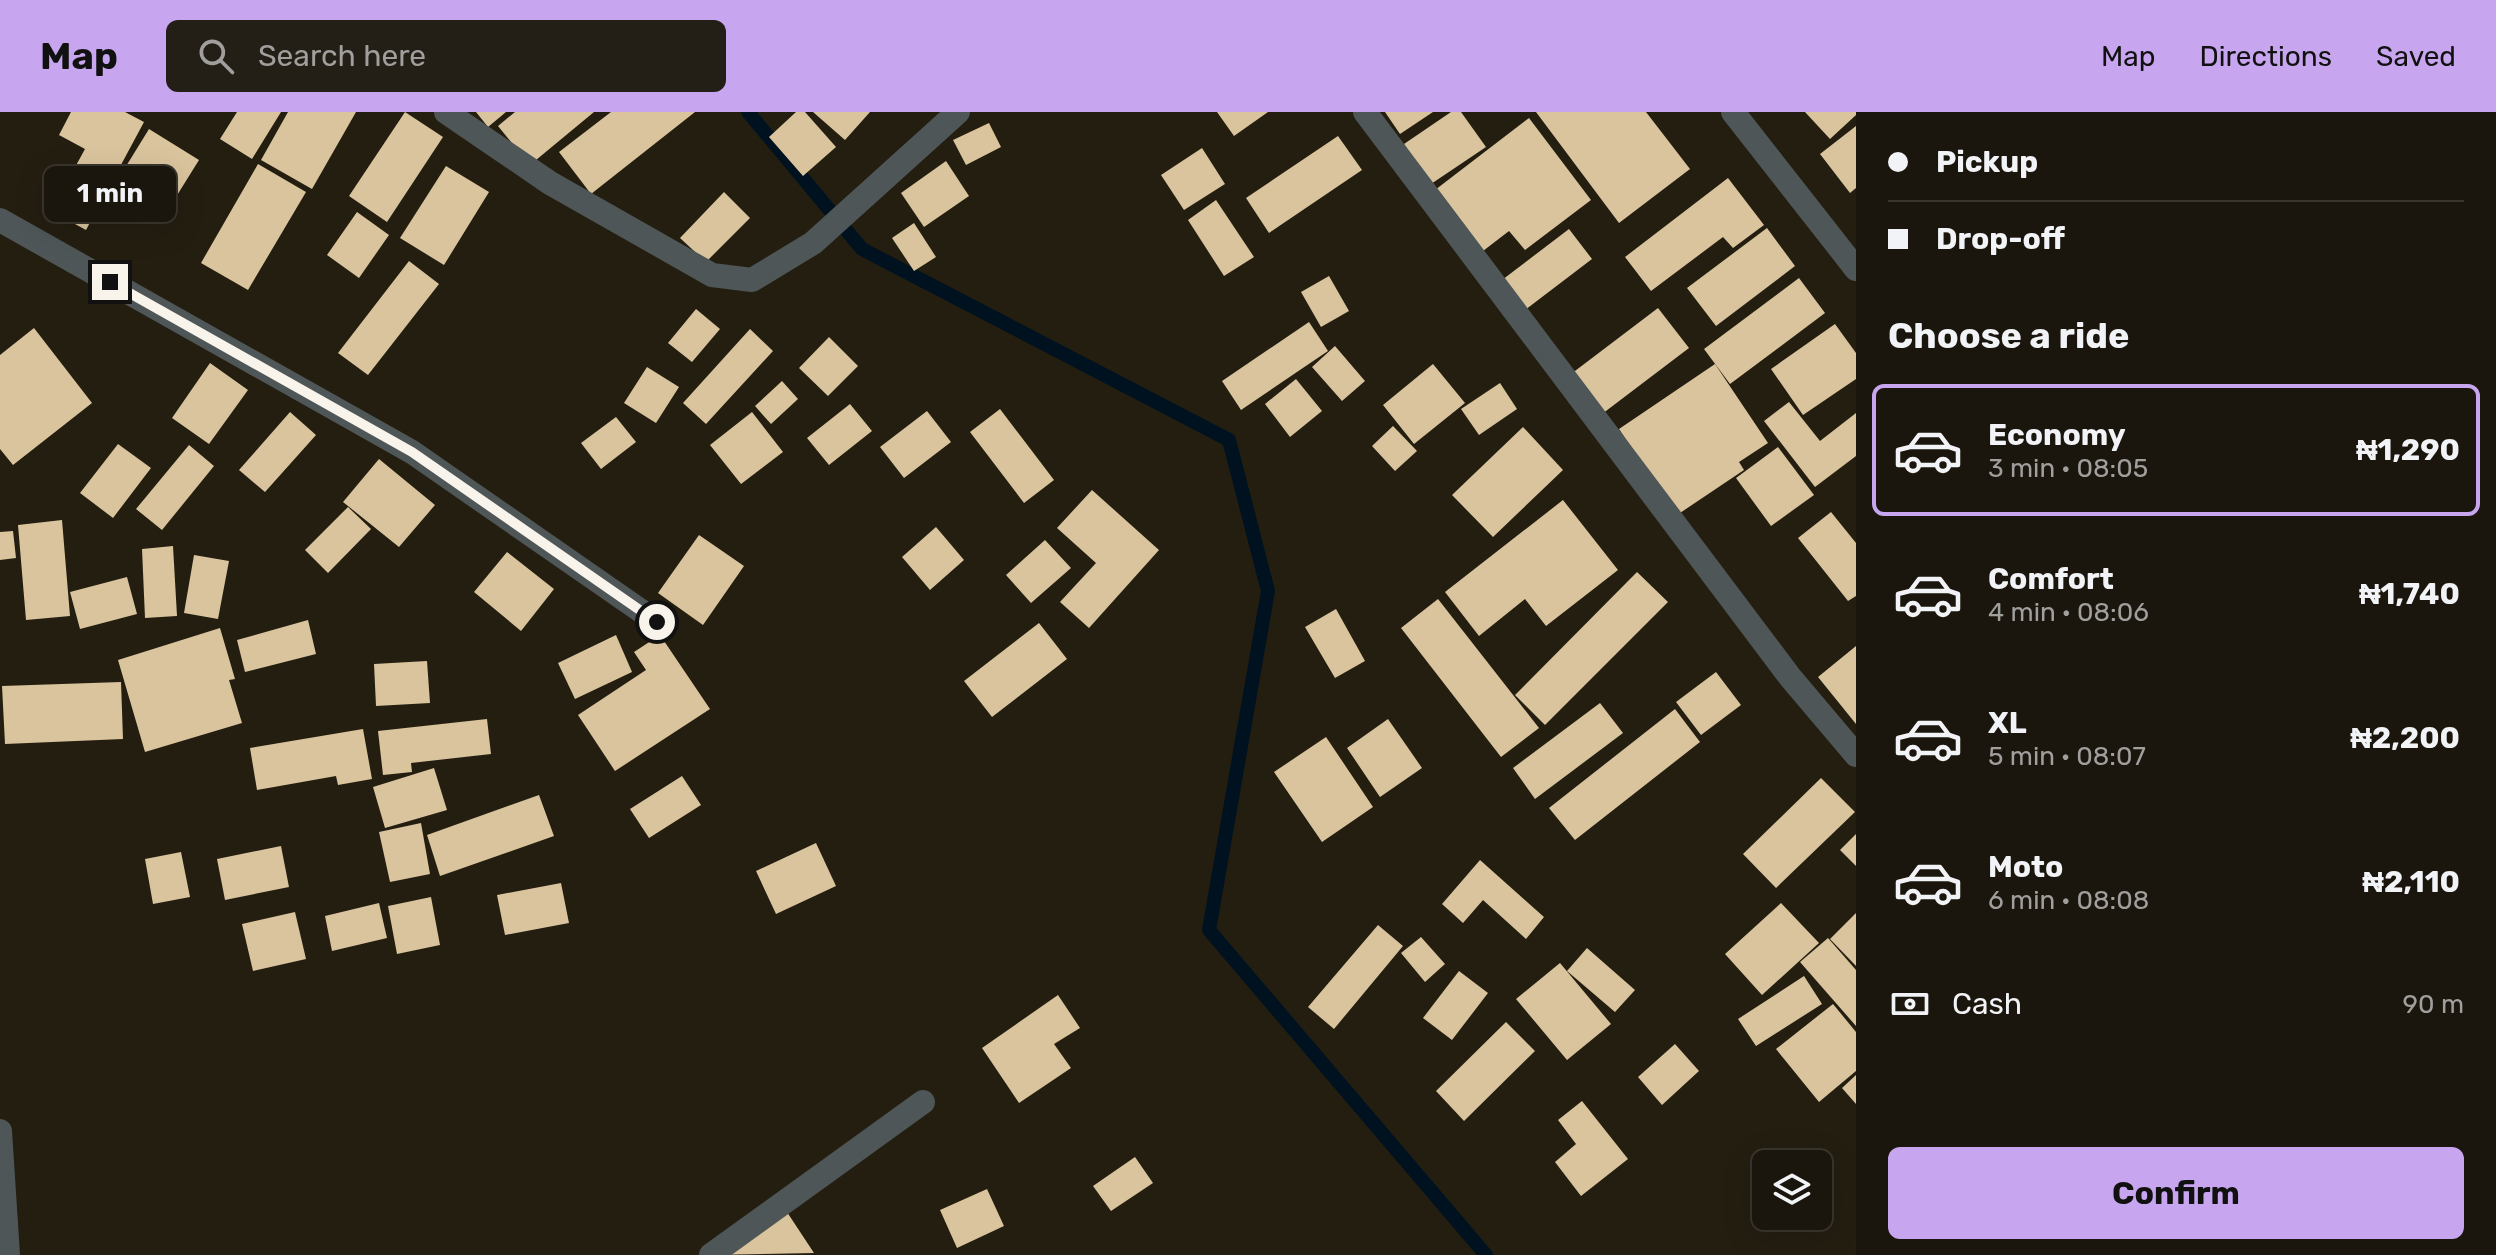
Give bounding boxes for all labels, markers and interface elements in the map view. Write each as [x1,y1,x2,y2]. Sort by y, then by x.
search box [166,20,726,92]
text: Map [40,33,118,79]
icon: search [194,34,238,78]
text: Search here [258,38,426,74]
text: Map [2101,40,2155,73]
text: Directions [2199,40,2332,73]
text: Saved [2376,40,2456,73]
text: Pickup [1936,144,2038,180]
callout: 1 min [44,166,176,222]
text: 1 min [77,178,143,209]
text: Drop-off [1936,221,2065,257]
route end [92,264,128,300]
text: Choose a ride [1888,314,2129,357]
icon: car [1892,414,1964,486]
text: Economy [1988,417,2126,453]
text: ₦1,290 [2356,432,2460,468]
text: 3 min · 08:05 [1988,453,2148,484]
icon: car [1892,558,1964,630]
text: Comfort [1988,561,2114,597]
text: ₦1,740 [2359,576,2460,612]
text: 4 min · 08:06 [1988,597,2149,628]
route start [639,604,675,640]
icon: car [1892,702,1964,774]
text: XL [1988,705,2027,741]
text: ₦2,200 [2350,720,2460,756]
text: 5 min · 08:07 [1988,741,2146,772]
icon: car [1892,846,1964,918]
text: Moto [1988,849,2063,885]
text: ₦2,110 [2362,864,2460,900]
text: 6 min · 08:08 [1988,885,2149,916]
icon: cash [1888,982,1932,1026]
text: Cash [1952,986,2022,1022]
text: 90 m [2403,989,2464,1020]
button: Confirm [1888,1147,2464,1239]
map controls [1752,1150,1832,1230]
button: layers [1752,1150,1832,1230]

